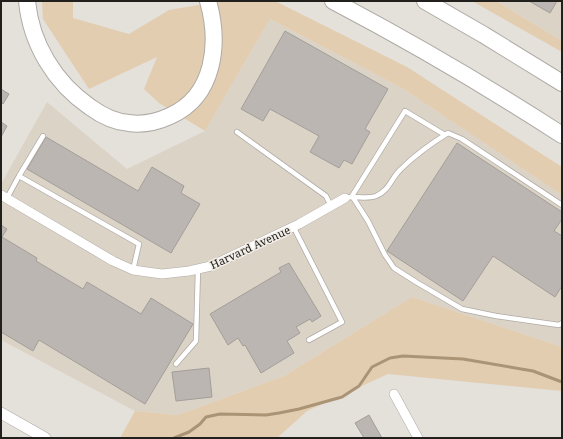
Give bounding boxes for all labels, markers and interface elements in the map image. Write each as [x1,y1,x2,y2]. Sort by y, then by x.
street label: Harvard Avenue [208,222,293,272]

